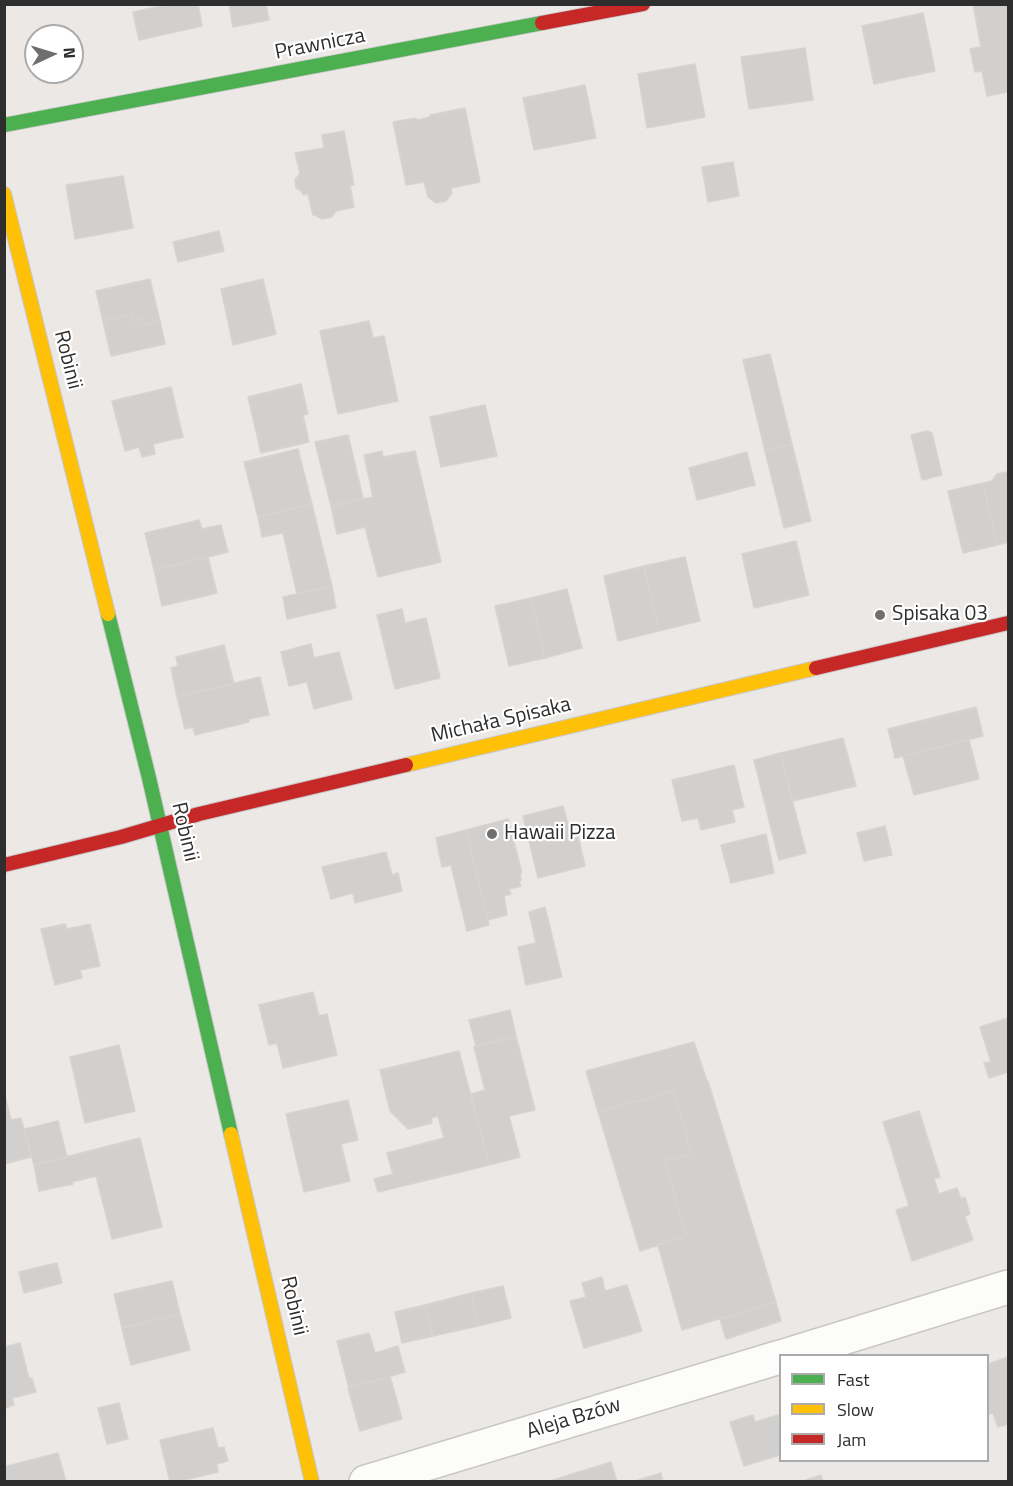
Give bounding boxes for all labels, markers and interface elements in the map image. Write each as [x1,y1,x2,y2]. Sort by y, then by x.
north arrow [24,24,84,84]
street label: Prawnicza [273,24,367,66]
text: N [58,47,82,59]
street label: Robinii [48,328,86,392]
place label: Spisaka 03 [892,602,988,628]
marker: Spisaka 03 [873,608,887,622]
street label: Michała Spisaka [429,693,573,749]
street label: Robinii [165,800,203,864]
place label: Hawaii Pizza [504,821,616,847]
marker: Hawaii Pizza [485,827,499,841]
street label: Robinii [274,1274,312,1338]
legend [779,1354,989,1462]
text: Fast [837,1366,870,1393]
street label: Aleja Bzów [524,1393,624,1445]
text: Slow [837,1396,874,1423]
text: Jam [837,1426,866,1453]

